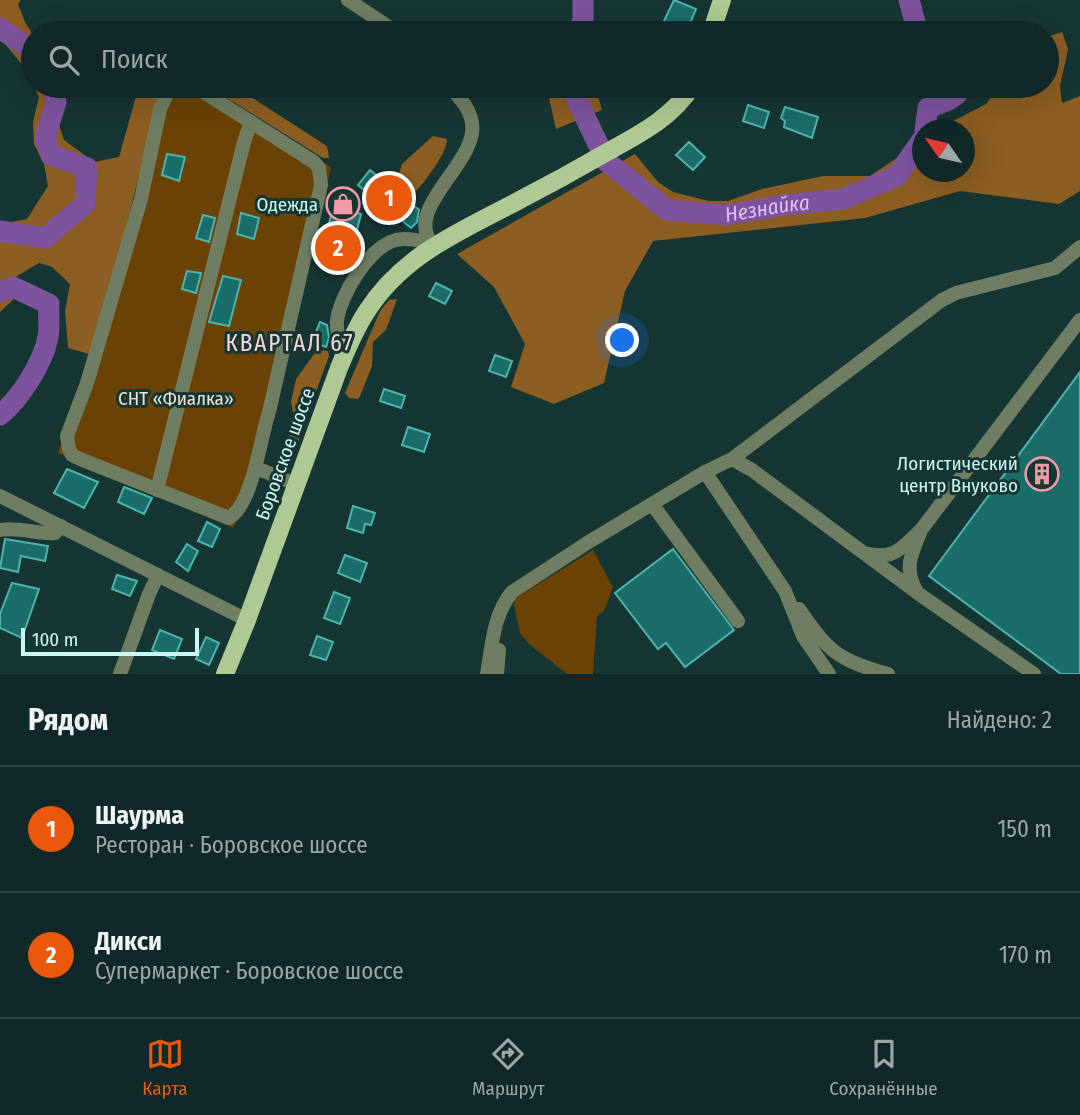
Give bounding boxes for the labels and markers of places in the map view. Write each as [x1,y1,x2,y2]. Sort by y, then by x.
pin: 1 [366,172,412,224]
shop icon: Одежда [324,185,362,223]
place label: Одежда [256,193,318,216]
pin: 2 [315,222,361,274]
place label: Логистический центр Внуково [897,452,1018,497]
building icon: Логистический центр Внуково [1023,455,1061,493]

